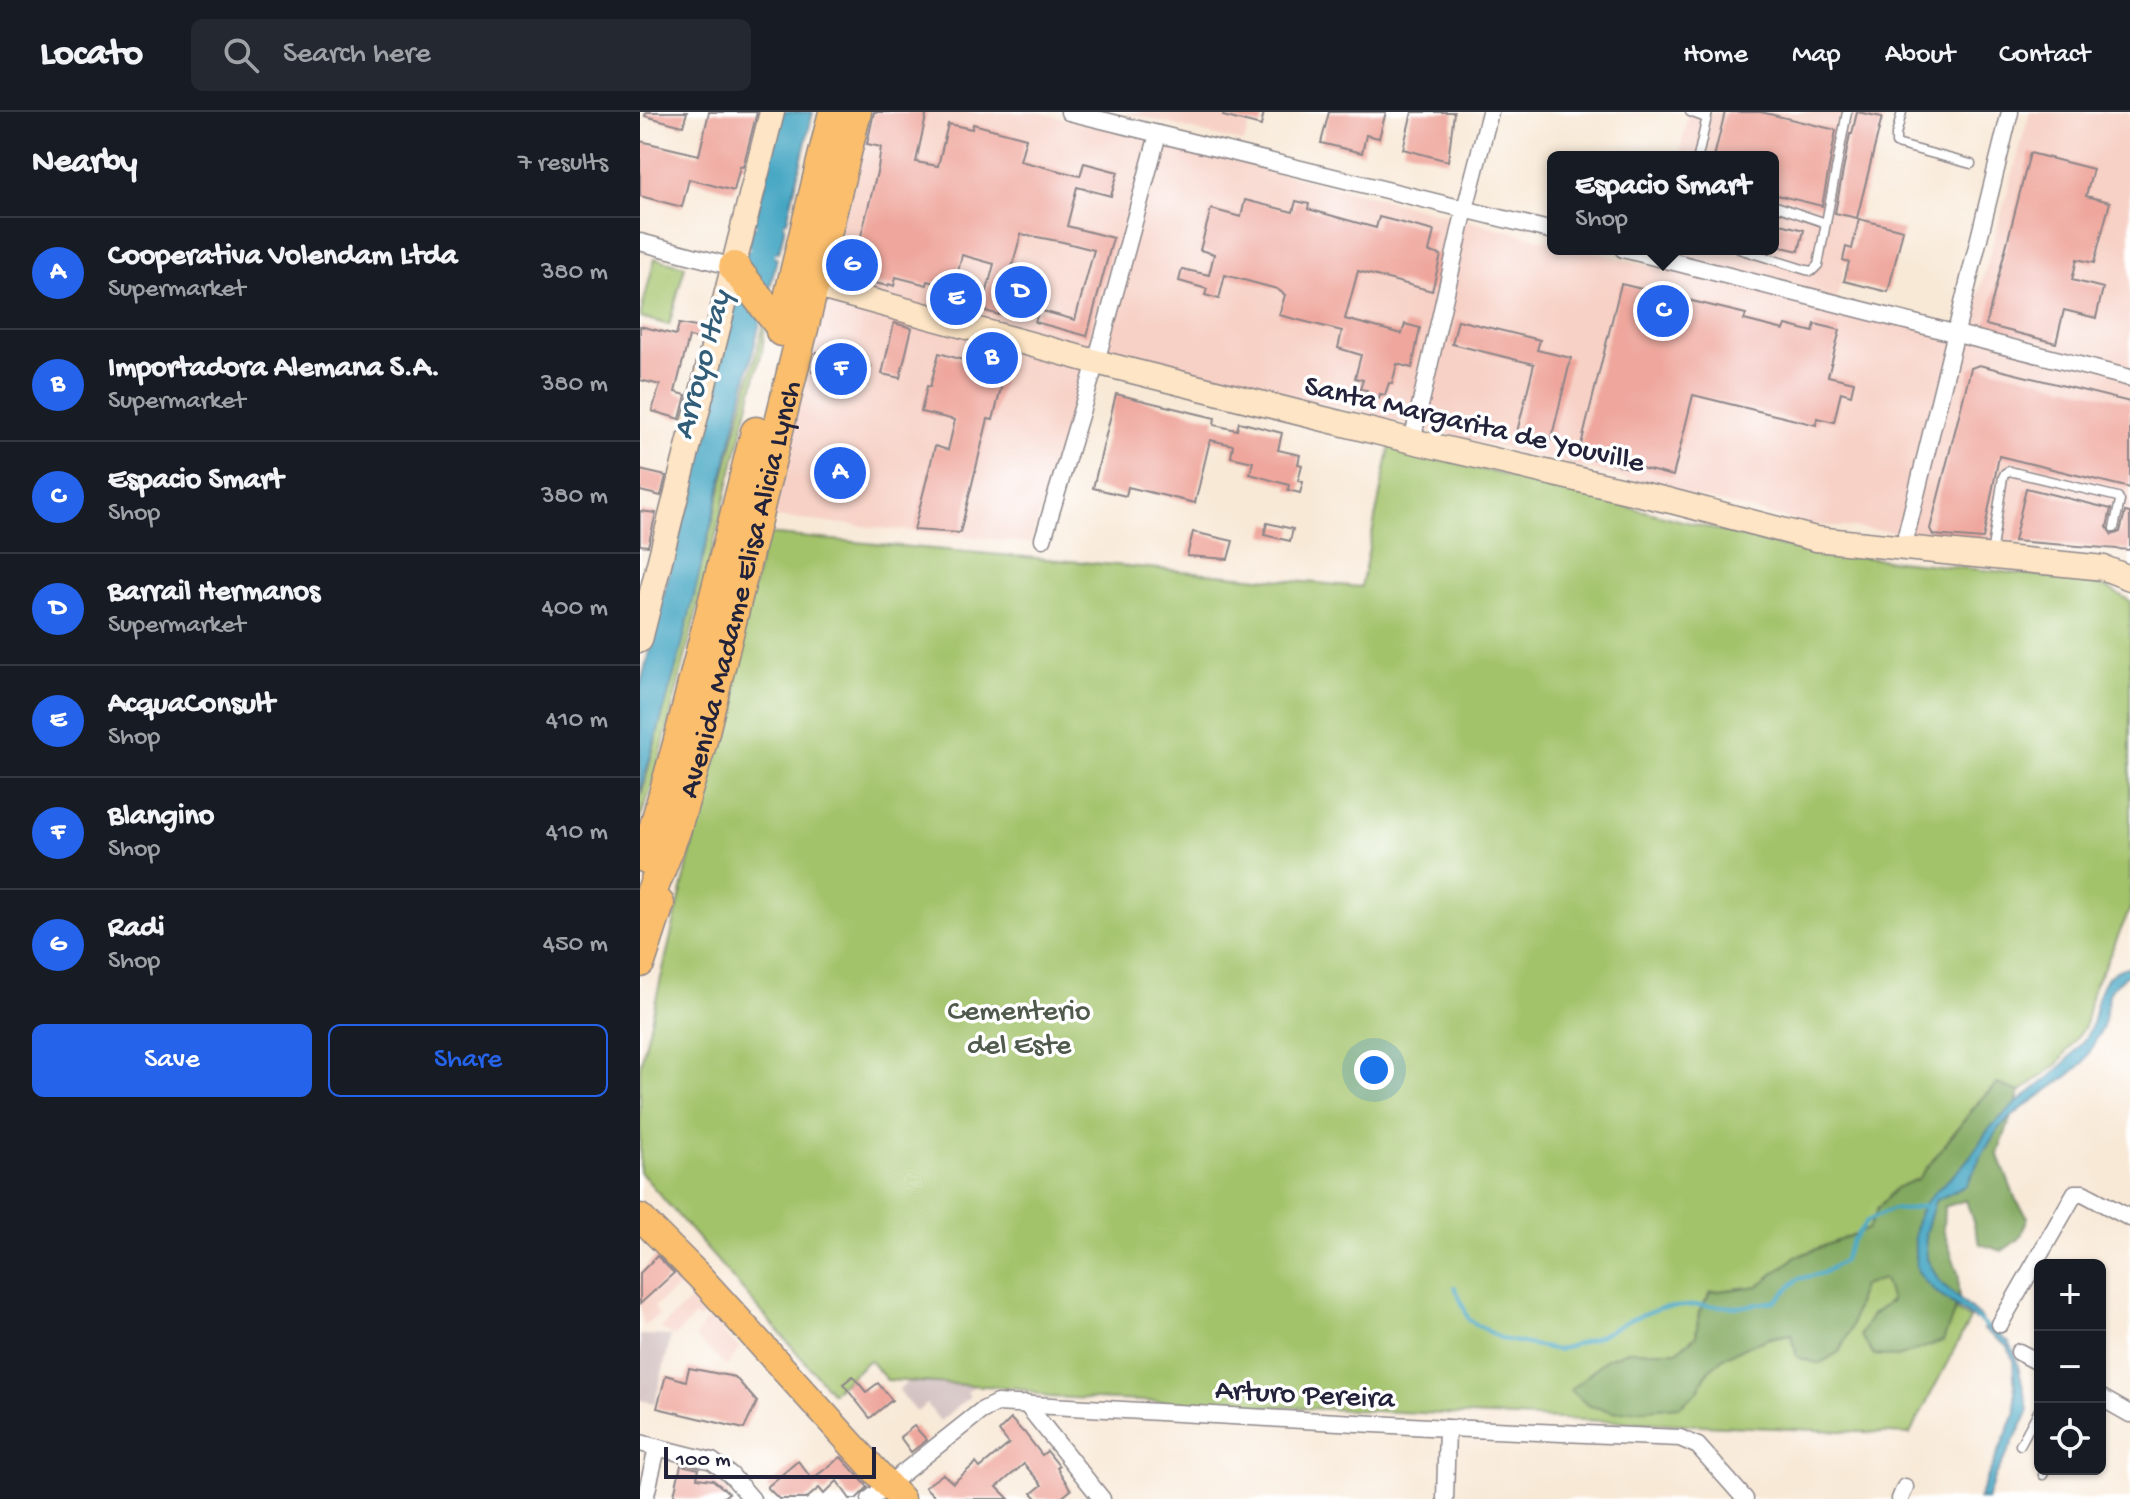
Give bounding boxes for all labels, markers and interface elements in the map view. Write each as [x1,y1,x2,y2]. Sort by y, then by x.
search box [191,19,751,91]
text: Locato [40,33,143,77]
icon: search [219,33,263,77]
text: Search here [283,38,431,73]
text: Home [1683,39,1748,72]
text: Map [1792,39,1841,72]
text: About [1885,39,1955,72]
text: Contact [1999,39,2090,72]
text: Nearby [32,144,137,184]
text: 7 results [518,149,608,180]
popup [1547,151,1779,255]
text: Espacio Smart [1575,170,1751,205]
text: Shop [1575,205,1628,236]
pin: G [826,235,878,295]
text: Cooperativa Volendam Ltda [108,240,457,275]
text: A [50,258,66,289]
text: 380 m [541,258,608,289]
pin: D [995,262,1047,322]
pin: E [930,269,982,329]
text: Supermarket [108,275,245,306]
pin: C [1637,281,1689,341]
water label: Arroyo Itay [666,285,742,444]
pin: B [966,328,1018,388]
pin: F [815,339,867,399]
text: Importadora Alemana S.A. [108,352,440,387]
text: B [51,370,65,401]
text: 380 m [541,370,608,401]
street label: Santa Margarita de Youville [1301,370,1648,483]
street label: Avenida Madame Elisa Alicia Lynch [673,378,811,803]
text: Supermarket [108,387,245,418]
pin: A [814,443,866,503]
text: Espacio Smart [108,464,283,499]
text: C [51,482,65,513]
text: 380 m [541,482,608,513]
text: Shop [108,499,160,530]
text: Barrail Hermanos [108,576,320,611]
text: D [50,594,66,625]
text: 400 m [542,594,608,625]
text: Supermarket [108,611,245,642]
text: AcquaConsult [108,688,275,723]
text: E [50,706,66,737]
text: 410 m [546,706,608,737]
text: Shop [108,723,160,754]
text: Blangino [108,800,214,835]
text: F [51,818,65,849]
text: 410 m [546,818,608,849]
text: Shop [108,835,160,866]
text: Radi [108,912,164,947]
text: G [50,930,66,961]
text: 450 m [543,930,608,961]
text: Shop [108,947,160,978]
park label: Cementerio del Este [947,996,1091,1065]
button: Save [32,1024,312,1097]
button: Share [328,1024,608,1097]
your location [1354,1050,1394,1090]
map controls [2034,1259,2106,1475]
button: + [2034,1259,2106,1331]
button: − [2034,1331,2106,1403]
street label: Arturo Pereira [1214,1374,1397,1419]
button: locate [2034,1403,2106,1475]
scale bar [664,1443,876,1479]
text: 100 m [676,1448,731,1474]

